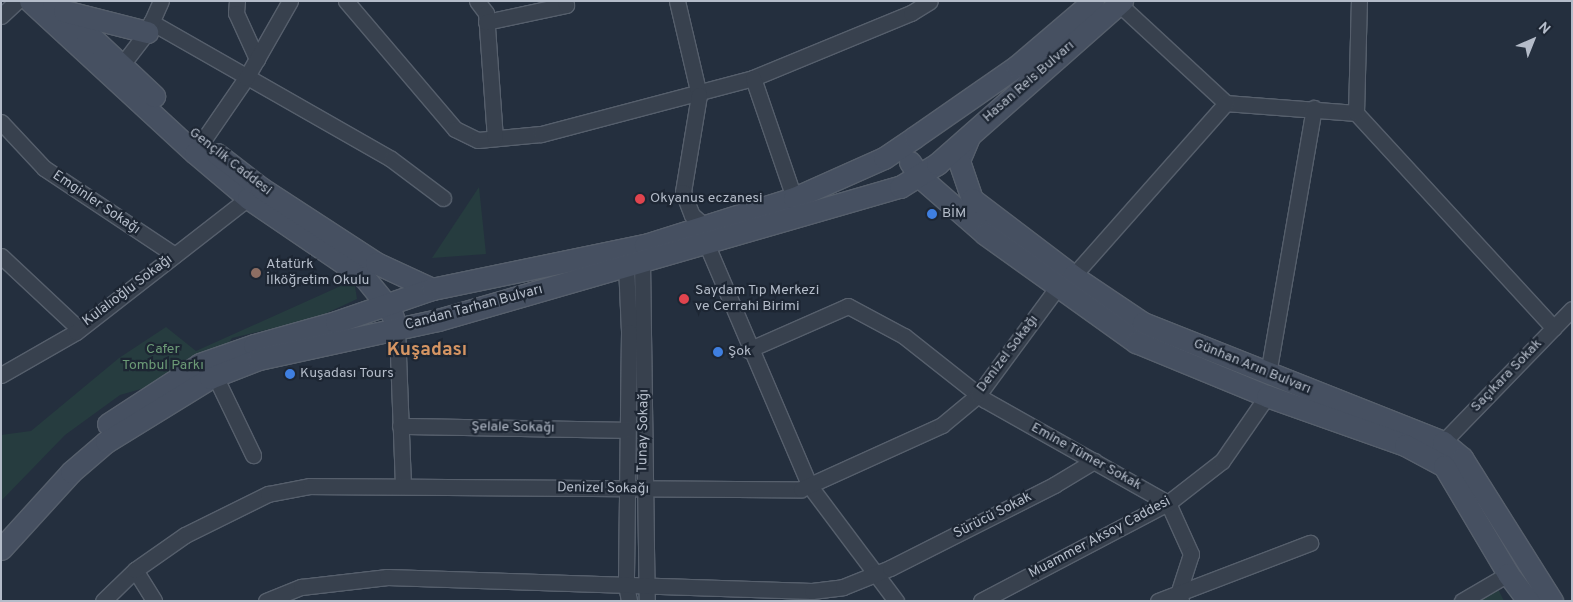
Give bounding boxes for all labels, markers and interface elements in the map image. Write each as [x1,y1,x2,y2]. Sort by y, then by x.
north arrow [1508,15,1558,65]
text: N [1534,19,1553,38]
street label: Hasan Reis Bulvarı [980,38,1078,126]
street label: Gençlik Caddesi [185,125,275,199]
street label: Emginler Sokağı [49,168,143,238]
place label: Okyanus eczanesi [650,191,763,207]
marker: Okyanus eczanesi [634,193,646,205]
place label: BİM [942,206,966,222]
marker: BİM [926,208,938,220]
street label: Kulalıoğlu Sokağı [80,252,176,330]
place label: Atatürk İlköğretim Okulu [266,257,369,290]
marker: Atatürk İlköğretim Okulu [250,267,262,279]
street label: Candan Tarhan Bulvarı [403,281,545,335]
place label: Saydam Tıp Merkezi ve Cerrahi Birimi [695,283,820,316]
marker: Saydam Tıp Merkezi ve Cerrahi Birimi [677,292,691,306]
street label: Denizel Sokağı [974,312,1042,396]
street label: Günhan Arın Bulvarı [1190,336,1314,398]
street label: Saçıkara Sokak [1468,336,1546,416]
district label: Kuşadası [387,340,467,362]
park label: Cafer Tombul Parkı [122,342,204,374]
place label: Şok [728,344,751,360]
marker: Şok [712,346,724,358]
place label: Kuşadası Tours [300,366,394,382]
marker: Kuşadası Tours [284,368,296,380]
street label: Tunay Sokağı [635,389,653,473]
street label: Şelale Sokağı [471,419,555,437]
street label: Emine Tümer Sokak [1028,419,1144,495]
street label: Denizel Sokağı [557,480,649,498]
street label: Sürücü Sokak [951,489,1035,543]
street label: Muammer Aksoy Caddesi [1026,493,1174,583]

